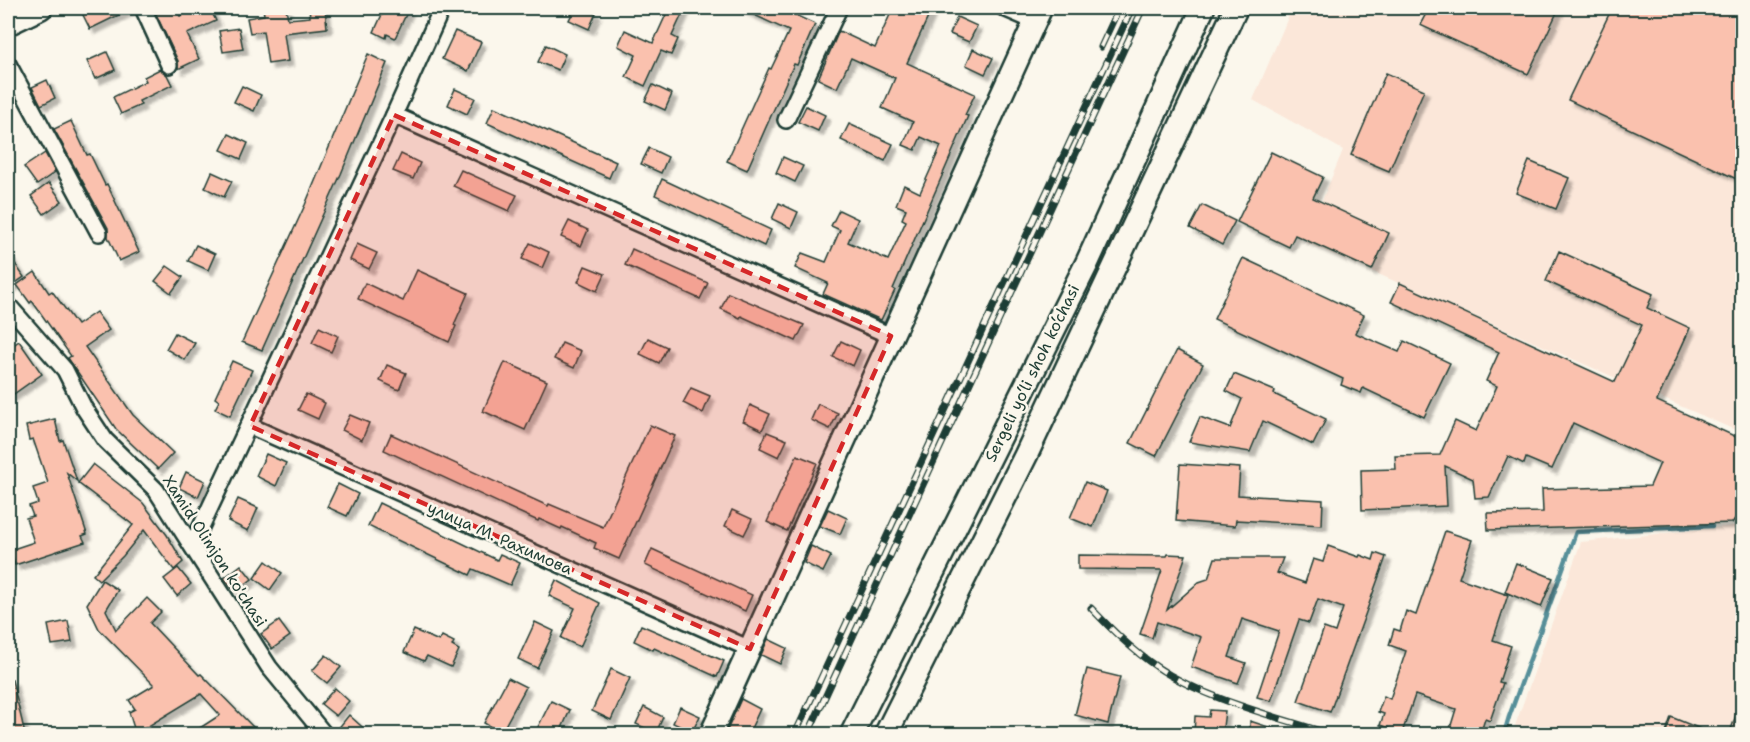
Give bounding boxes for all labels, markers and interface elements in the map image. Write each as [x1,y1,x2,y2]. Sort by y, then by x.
street label: Sergeli yo‘li shoh ko‘chasi [980,281,1084,465]
street label: Xamid Olimjon ko'chasi [158,471,272,631]
street label: улица М. Рахимова [424,497,576,579]

